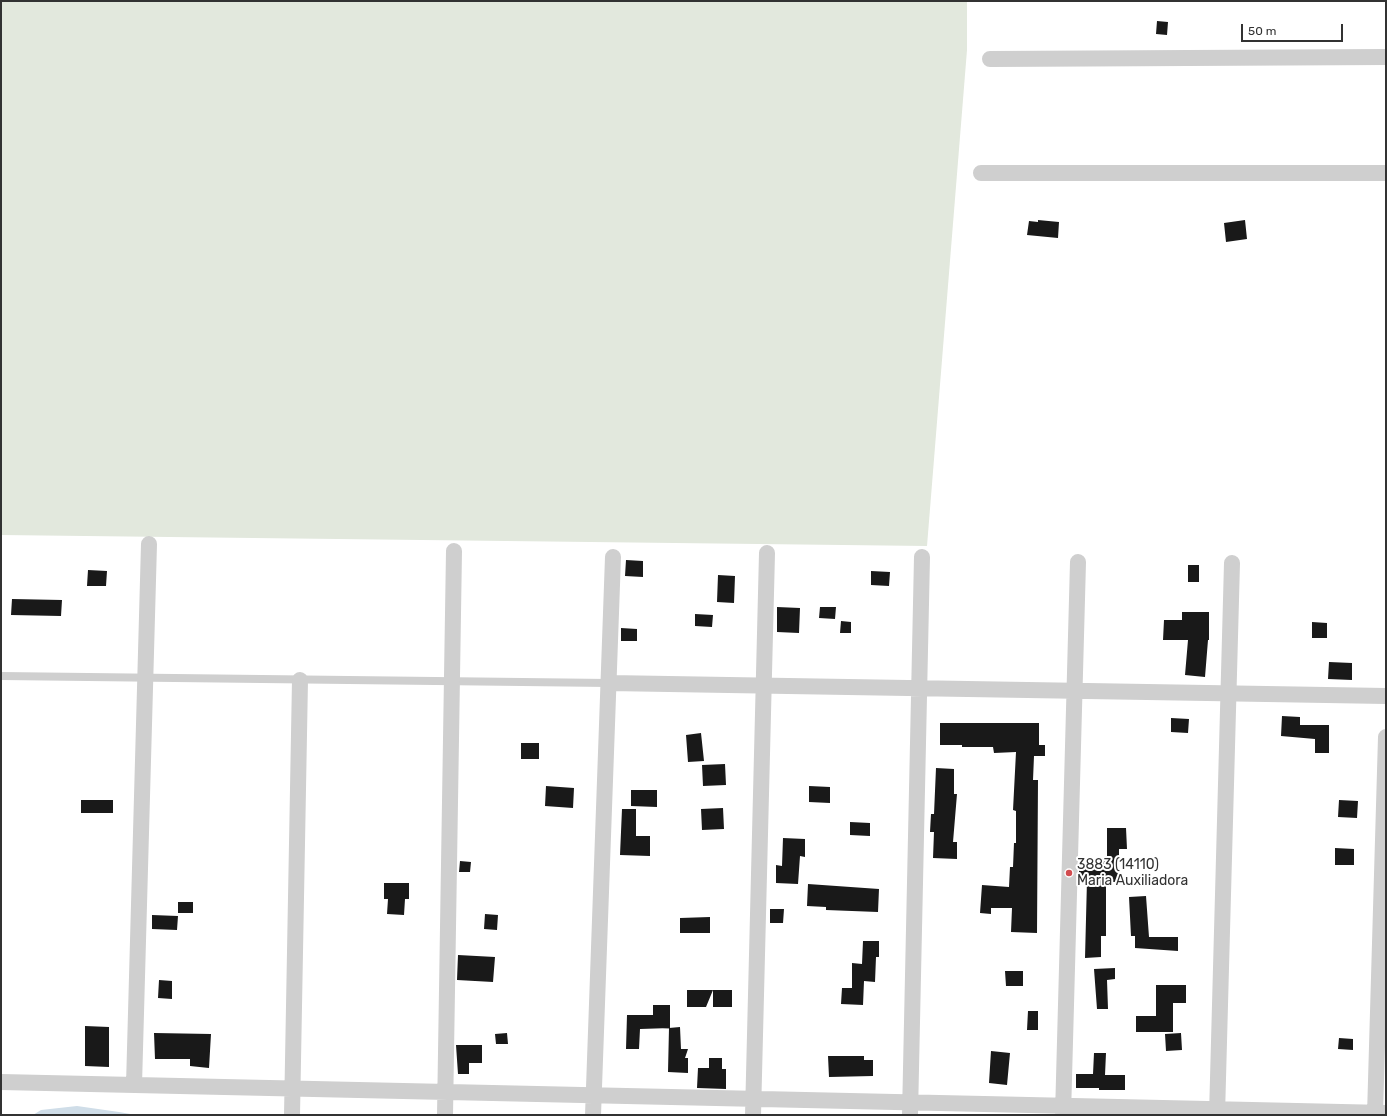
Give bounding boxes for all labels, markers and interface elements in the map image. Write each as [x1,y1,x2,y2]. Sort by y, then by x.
scale bar [1243,16,1345,42]
text: 50 m [1248,24,1276,38]
place label: 3883 (14110) Maria Auxiliadora [1077,857,1188,890]
marker: 3883 (14110) Maria Auxiliadora [1064,868,1074,878]

